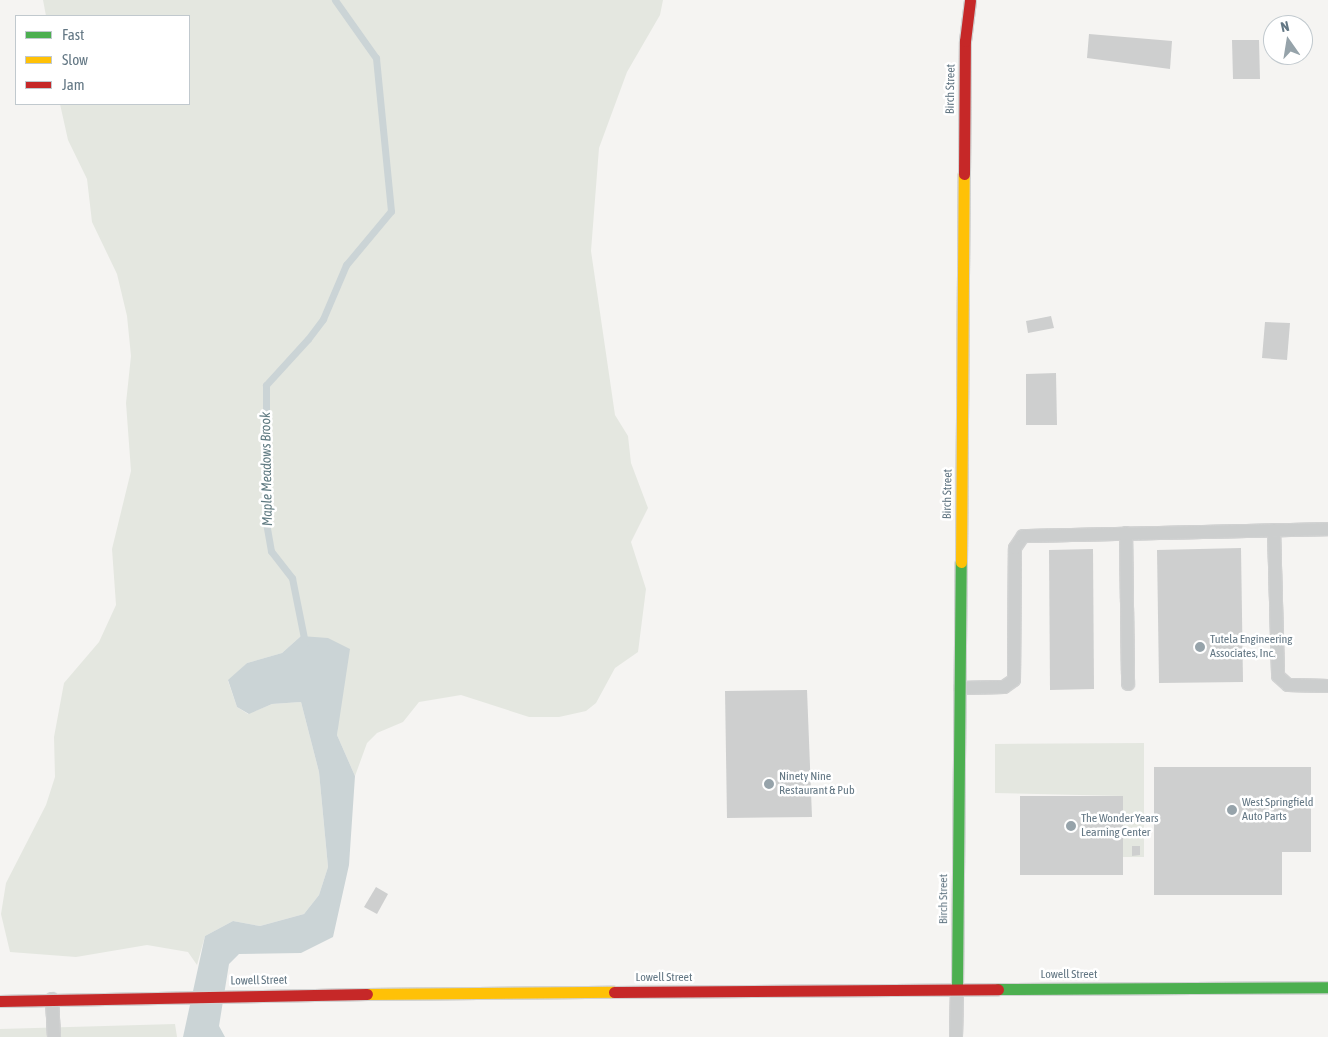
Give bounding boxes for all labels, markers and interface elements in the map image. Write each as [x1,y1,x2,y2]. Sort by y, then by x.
legend [15,15,190,105]
north arrow [1263,15,1313,65]
text: N [1279,18,1291,35]
text: Fast [62,26,84,43]
text: Slow [62,51,88,68]
street label: Birch Street [943,64,959,114]
text: Jam [62,76,85,93]
water label: Maple Meadows Brook [257,412,275,526]
street label: Birch Street [940,469,956,519]
place label: Tutela Engineering Associates, Inc. [1210,633,1292,661]
marker: Tutela Engineering Associates, Inc. [1194,641,1206,653]
place label: Ninety Nine Restaurant & Pub [779,770,855,798]
marker: Ninety Nine Restaurant & Pub [763,778,775,790]
place label: West Springfield Auto Parts [1242,796,1313,824]
marker: West Springfield Auto Parts [1226,804,1238,816]
place label: The Wonder Years Learning Center [1081,812,1158,840]
marker: The Wonder Years Learning Center [1065,820,1077,832]
street label: Birch Street [937,874,951,924]
street label: Lowell Street [1041,968,1097,982]
street label: Lowell Street [636,971,692,985]
street label: Lowell Street [230,973,288,989]

